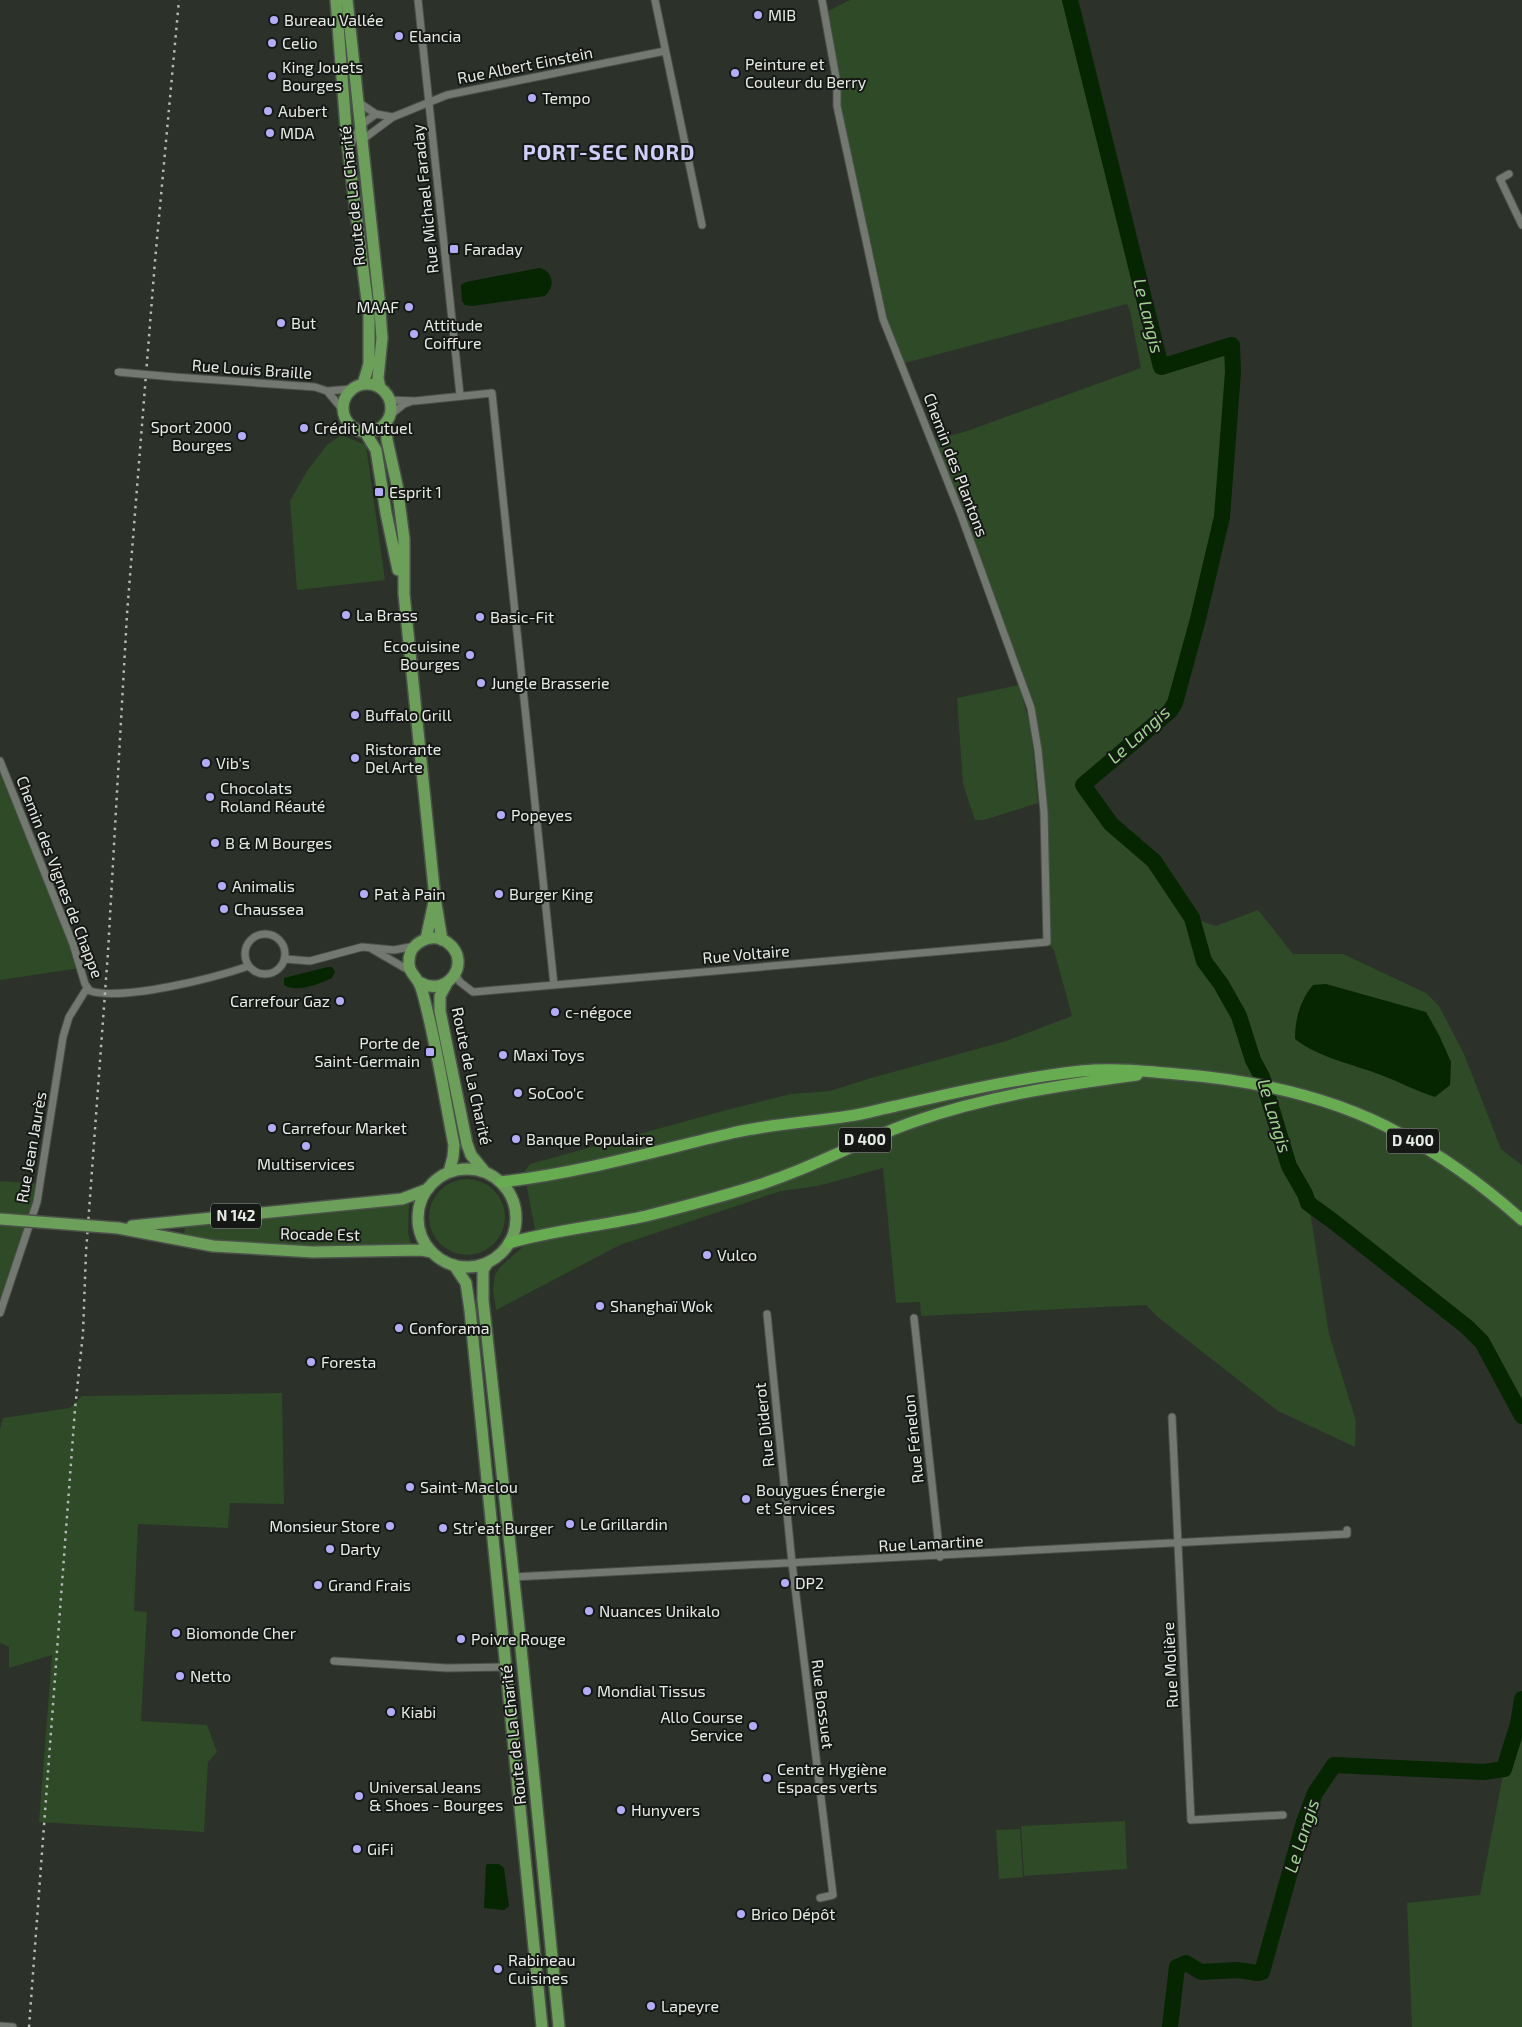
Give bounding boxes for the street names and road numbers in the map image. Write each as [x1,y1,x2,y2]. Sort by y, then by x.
street label: Rue Albert Einstein [456,42,594,87]
street label: Rue Michael Faraday [407,123,442,275]
street label: Route de La Charité [335,125,368,267]
street label: Rue Louis Braille [191,355,313,382]
street label: Chemin des Plantons [920,390,993,539]
street label: Chemin des Vignes de Chappe [13,773,108,981]
street label: Rue Voltaire [702,940,790,967]
street label: Route de La Charité [449,1005,496,1147]
street label: Rue Jean Jaurès [11,1090,50,1204]
road number: D 400 [839,1128,891,1152]
road number: D 400 [1387,1128,1439,1154]
road number: N 142 [211,1204,261,1228]
street label: Rocade Est [280,1223,360,1244]
street label: Rue Diderot [750,1382,777,1468]
street label: Rue Fénelon [898,1394,927,1484]
street label: Rue Lamartine [878,1530,984,1555]
street label: Rue Molière [1158,1621,1181,1709]
street label: Rue Bossuet [809,1658,838,1750]
street label: Route de La Charité [496,1664,529,1806]

